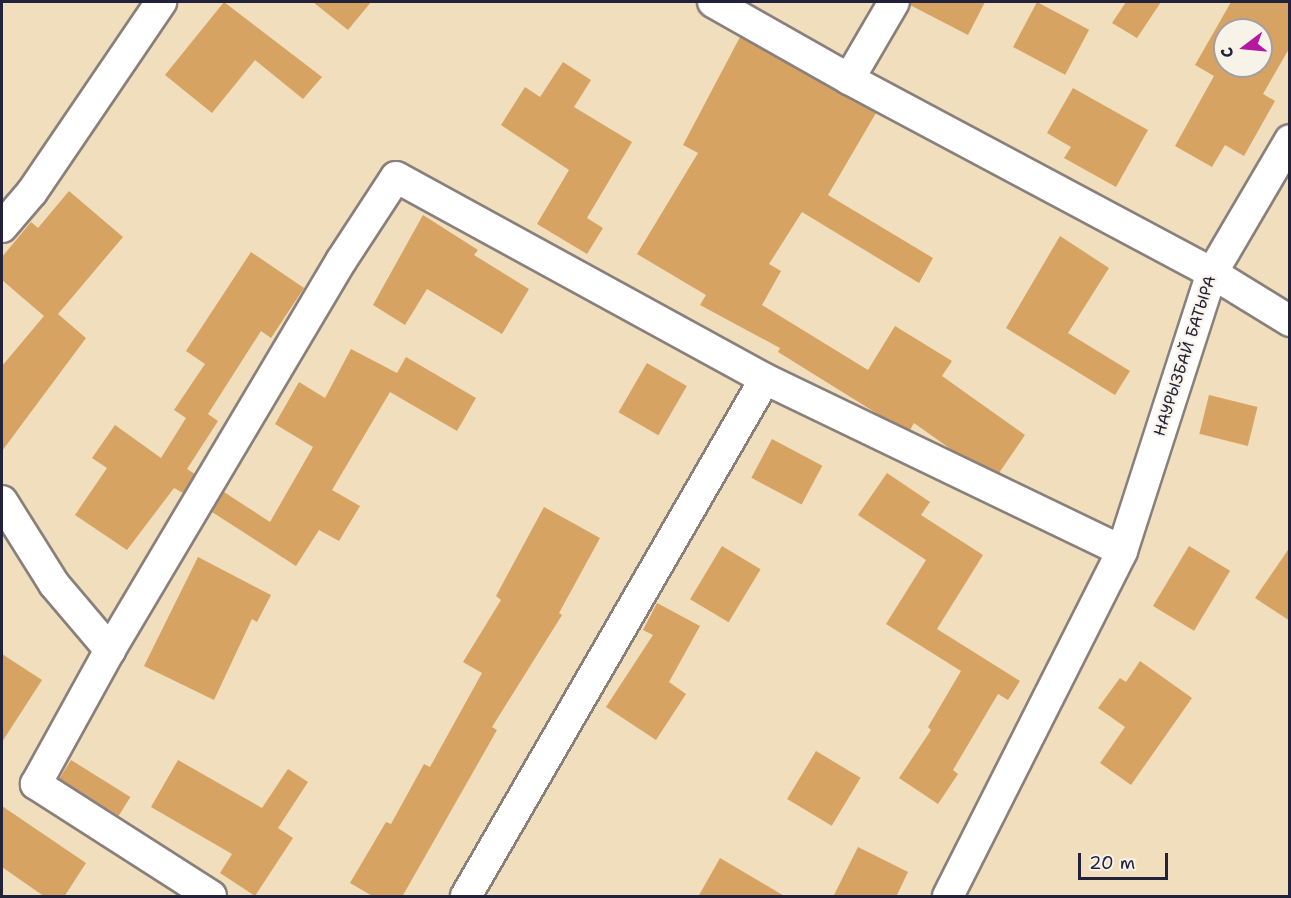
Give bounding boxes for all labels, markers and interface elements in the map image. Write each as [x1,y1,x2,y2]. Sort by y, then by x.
north arrow [1213,18,1273,78]
text: С [1216,45,1239,60]
street label: НАУРЫЗБАЙ БАТЫРА [1150,273,1220,439]
scale bar [1081,841,1171,879]
text: 20 m [1089,851,1135,875]

